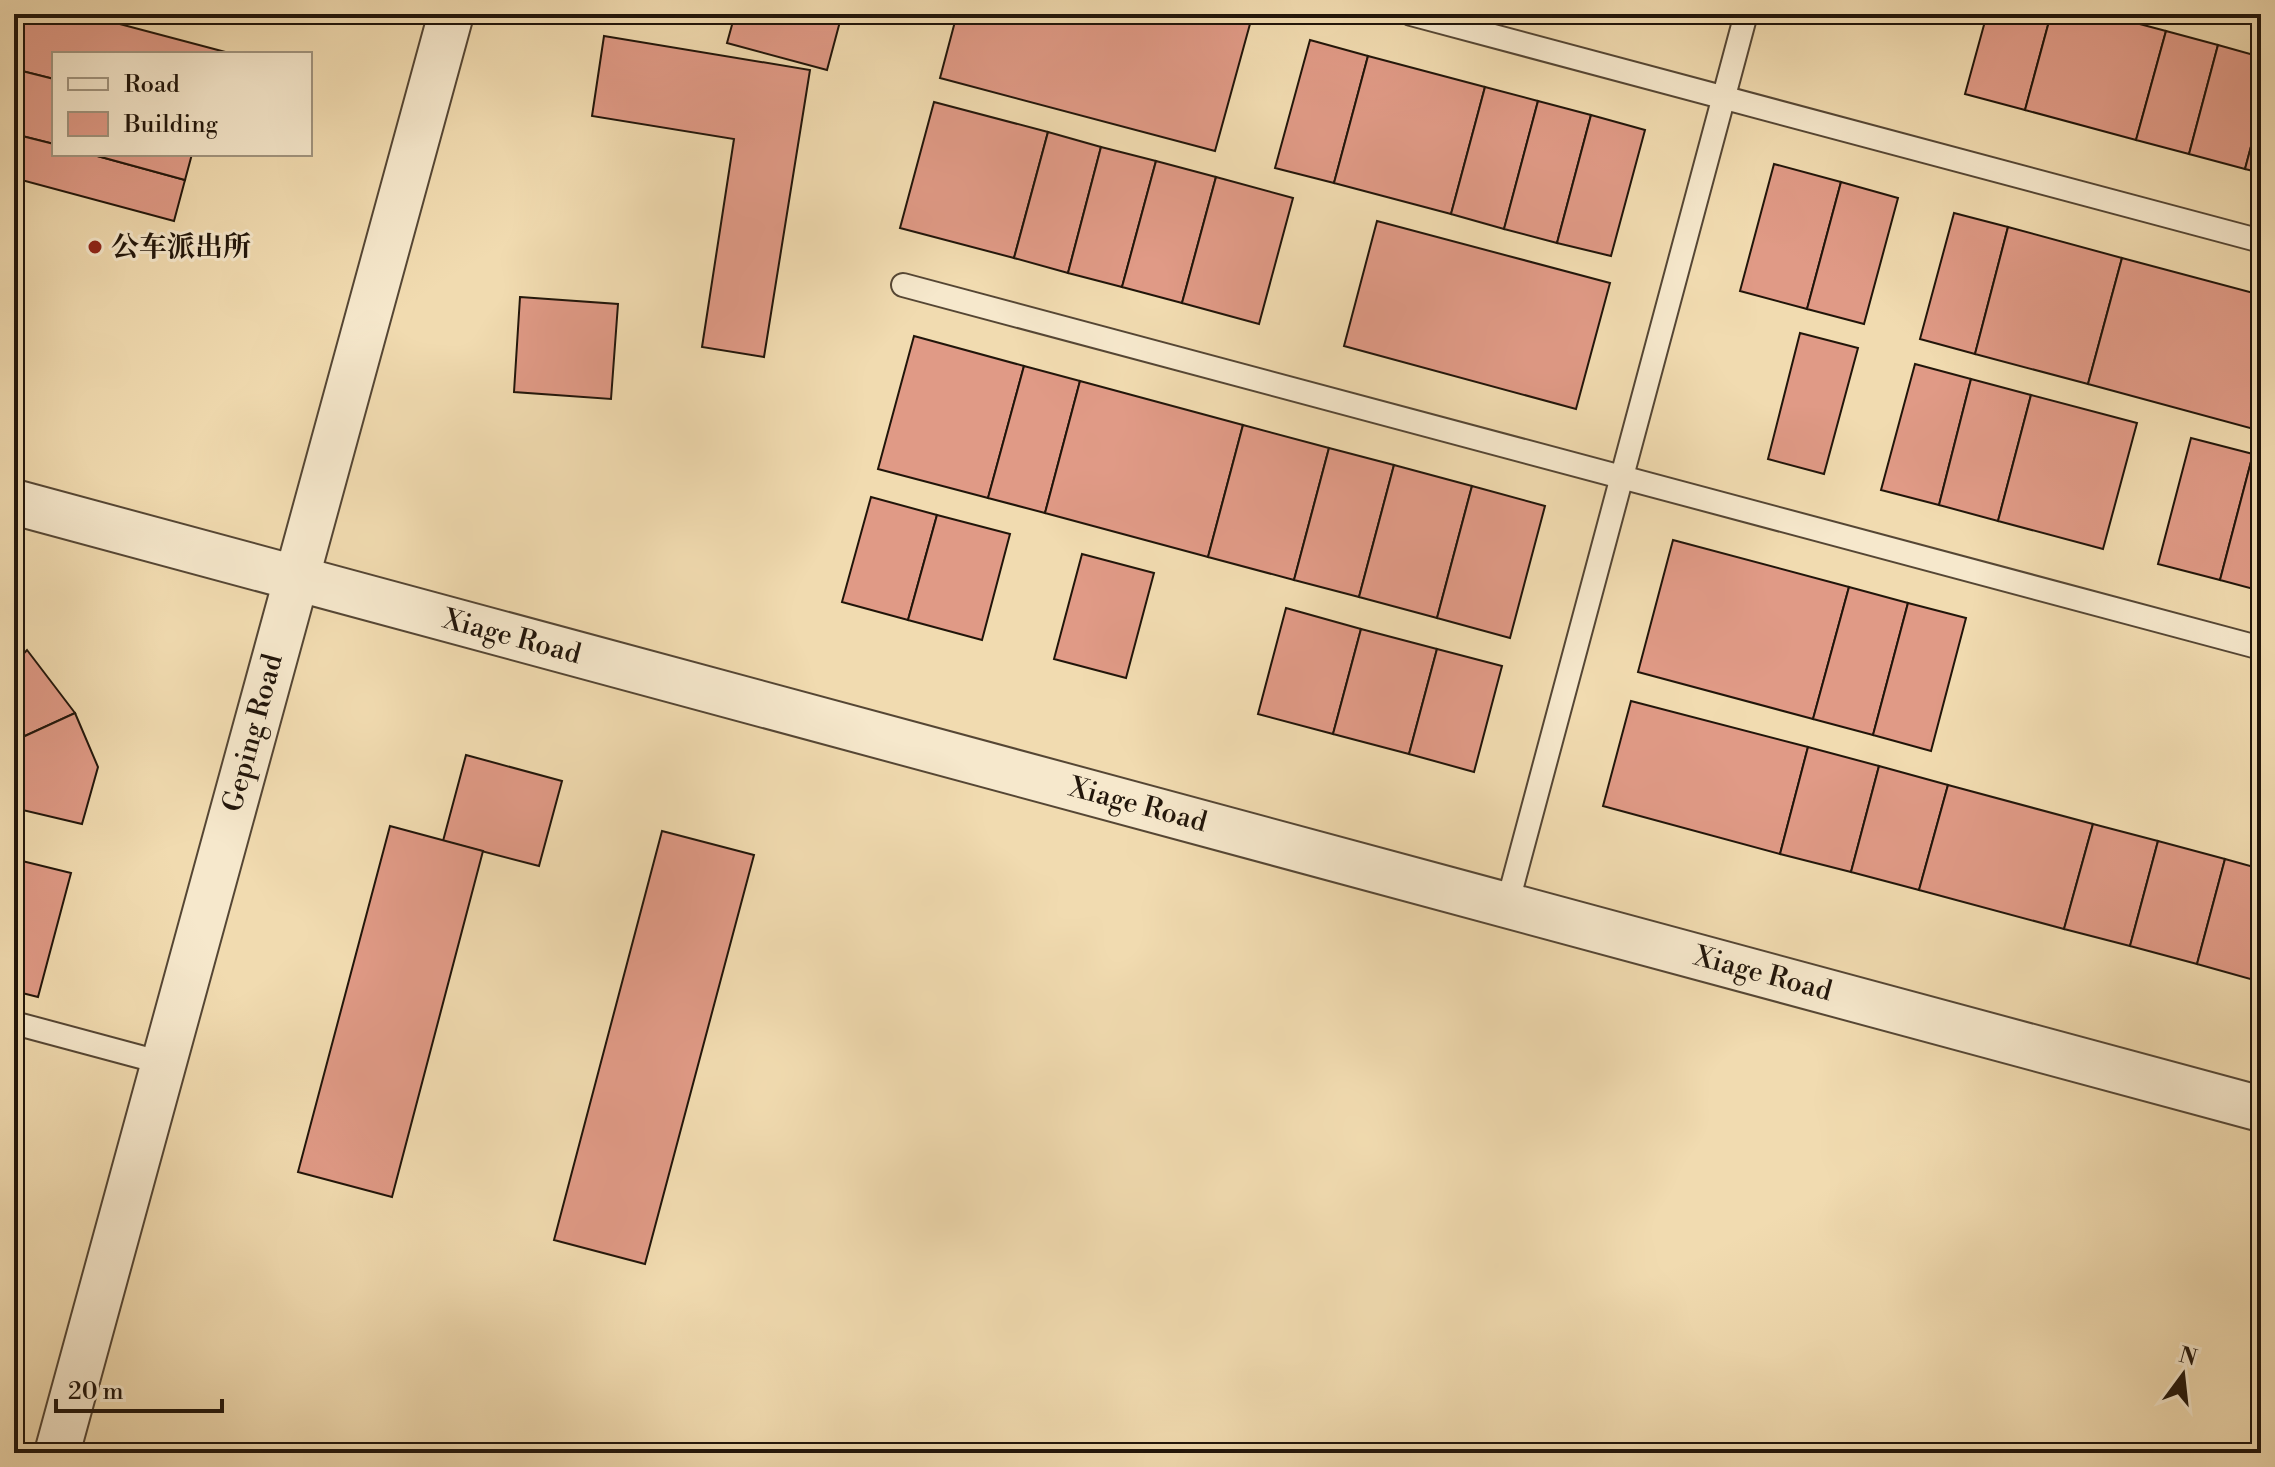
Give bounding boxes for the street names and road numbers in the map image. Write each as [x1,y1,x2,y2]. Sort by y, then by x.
street label: Xiage Road [438,602,585,672]
street label: Geping Road [215,650,291,816]
street label: Xiage Road [1064,770,1211,840]
street label: Xiage Road [1689,939,1836,1009]

